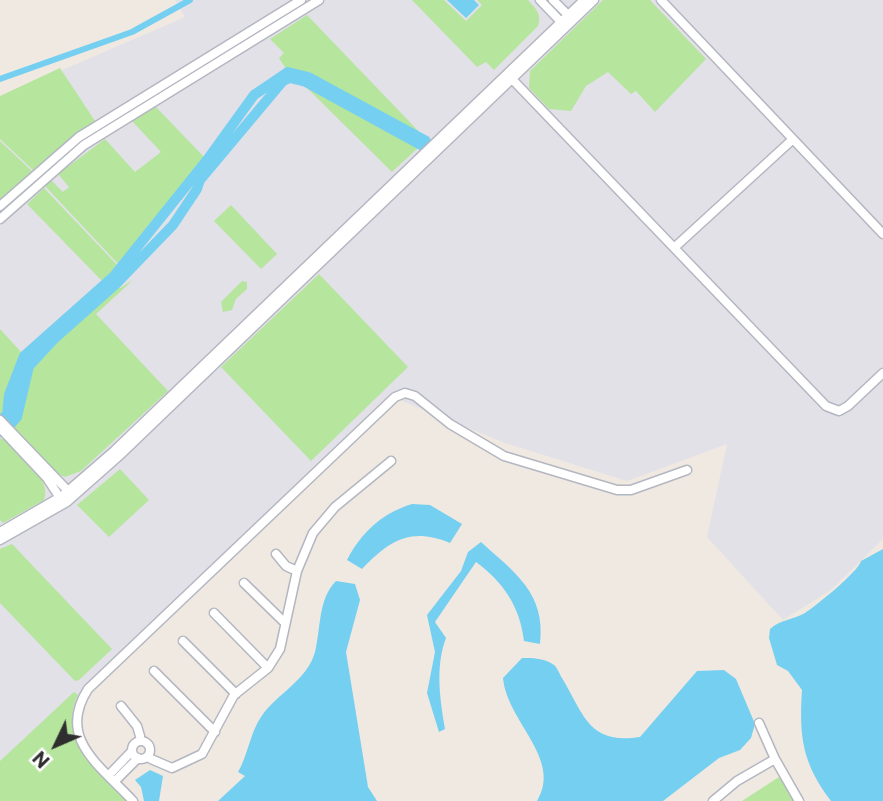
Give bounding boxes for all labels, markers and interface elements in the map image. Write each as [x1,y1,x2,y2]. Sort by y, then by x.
north arrow [21,710,91,780]
text: N [27,747,54,773]

